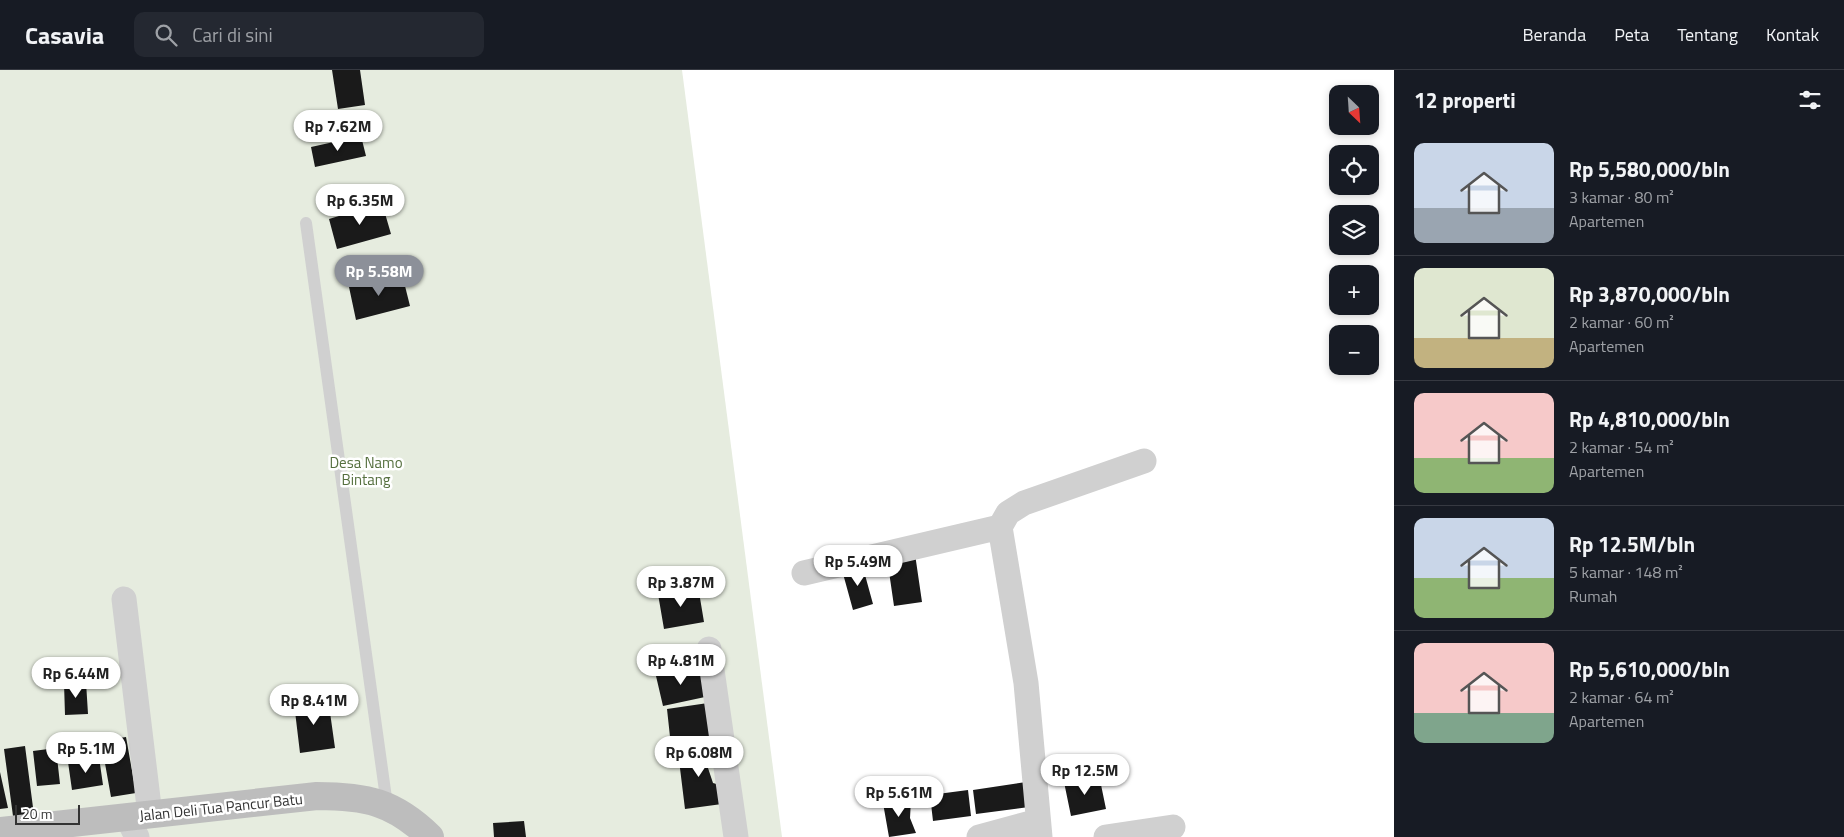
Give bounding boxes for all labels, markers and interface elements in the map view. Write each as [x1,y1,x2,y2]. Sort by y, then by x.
search box [134,12,484,57]
text: Casavia [25,17,104,53]
text: Cari di sini [192,20,273,49]
icon: search [152,21,180,49]
text: Beranda [1523,21,1586,48]
text: Peta [1614,21,1649,48]
text: Tentang [1677,21,1738,48]
text: Kontak [1766,21,1819,48]
text: 12 properti [1414,84,1516,116]
north arrow [1329,85,1379,135]
map controls [1329,85,1379,375]
icon: filters [1796,86,1824,114]
pin: Rp 7.62M [286,109,390,152]
text: Rp 7.62M [305,114,371,138]
button: locate [1329,145,1379,195]
text: Rp 5,580,000/bln [1569,153,1730,185]
icon: home [1454,163,1514,223]
pin: Rp 6.35M [308,184,412,226]
text: 3 kamar · 80 m² [1569,185,1674,209]
text: Rp 6.35M [327,188,393,212]
button: layers [1329,205,1379,255]
text: Apartemen [1569,209,1644,233]
pin: Rp 5.58M [327,254,431,297]
text: Rp 5.58M [346,259,412,283]
button: + [1329,265,1379,315]
text: Rp 3,870,000/bln [1569,278,1730,310]
icon: home [1454,288,1514,348]
text: 2 kamar · 60 m² [1569,310,1674,334]
button: − [1329,325,1379,375]
text: Apartemen [1569,334,1644,358]
text: Rp 4,810,000/bln [1569,403,1730,435]
icon: home [1454,413,1514,473]
text: 2 kamar · 54 m² [1569,435,1674,459]
park label: Desa Namo Bintang [329,451,403,491]
text: Apartemen [1569,459,1644,483]
text: Rp 12.5M/bln [1569,528,1695,560]
icon: home [1454,538,1514,598]
pin: Rp 5.49M [806,544,910,587]
text: Rp 5.49M [825,549,891,573]
text: 5 kamar · 148 m² [1569,560,1683,584]
pin: Rp 3.87M [629,566,733,608]
text: Rp 3.87M [648,570,714,594]
text: Rumah [1569,584,1617,608]
pin: Rp 4.81M [629,644,733,686]
text: Rp 4.81M [648,648,714,672]
text: Rp 5,610,000/bln [1569,653,1730,685]
pin: Rp 6.44M [24,656,128,699]
text: Rp 6.44M [43,661,109,685]
icon: home [1454,663,1514,723]
pin: Rp 8.41M [262,684,366,726]
text: 2 kamar · 64 m² [1569,685,1674,709]
text: Rp 8.41M [281,688,347,712]
text: Apartemen [1569,709,1644,733]
pin: Rp 5.1M [40,732,132,774]
text: Rp 5.1M [57,736,115,760]
pin: Rp 6.08M [647,736,751,778]
text: Rp 6.08M [666,740,732,764]
pin: Rp 12.5M [1033,754,1137,796]
text: Rp 12.5M [1052,758,1118,782]
pin: Rp 5.61M [847,776,951,818]
text: Rp 5.61M [866,780,932,804]
street label: Jalan Deli Tua Pancur Batu [138,787,304,827]
scale bar [15,802,80,825]
text: 20 m [22,803,52,824]

